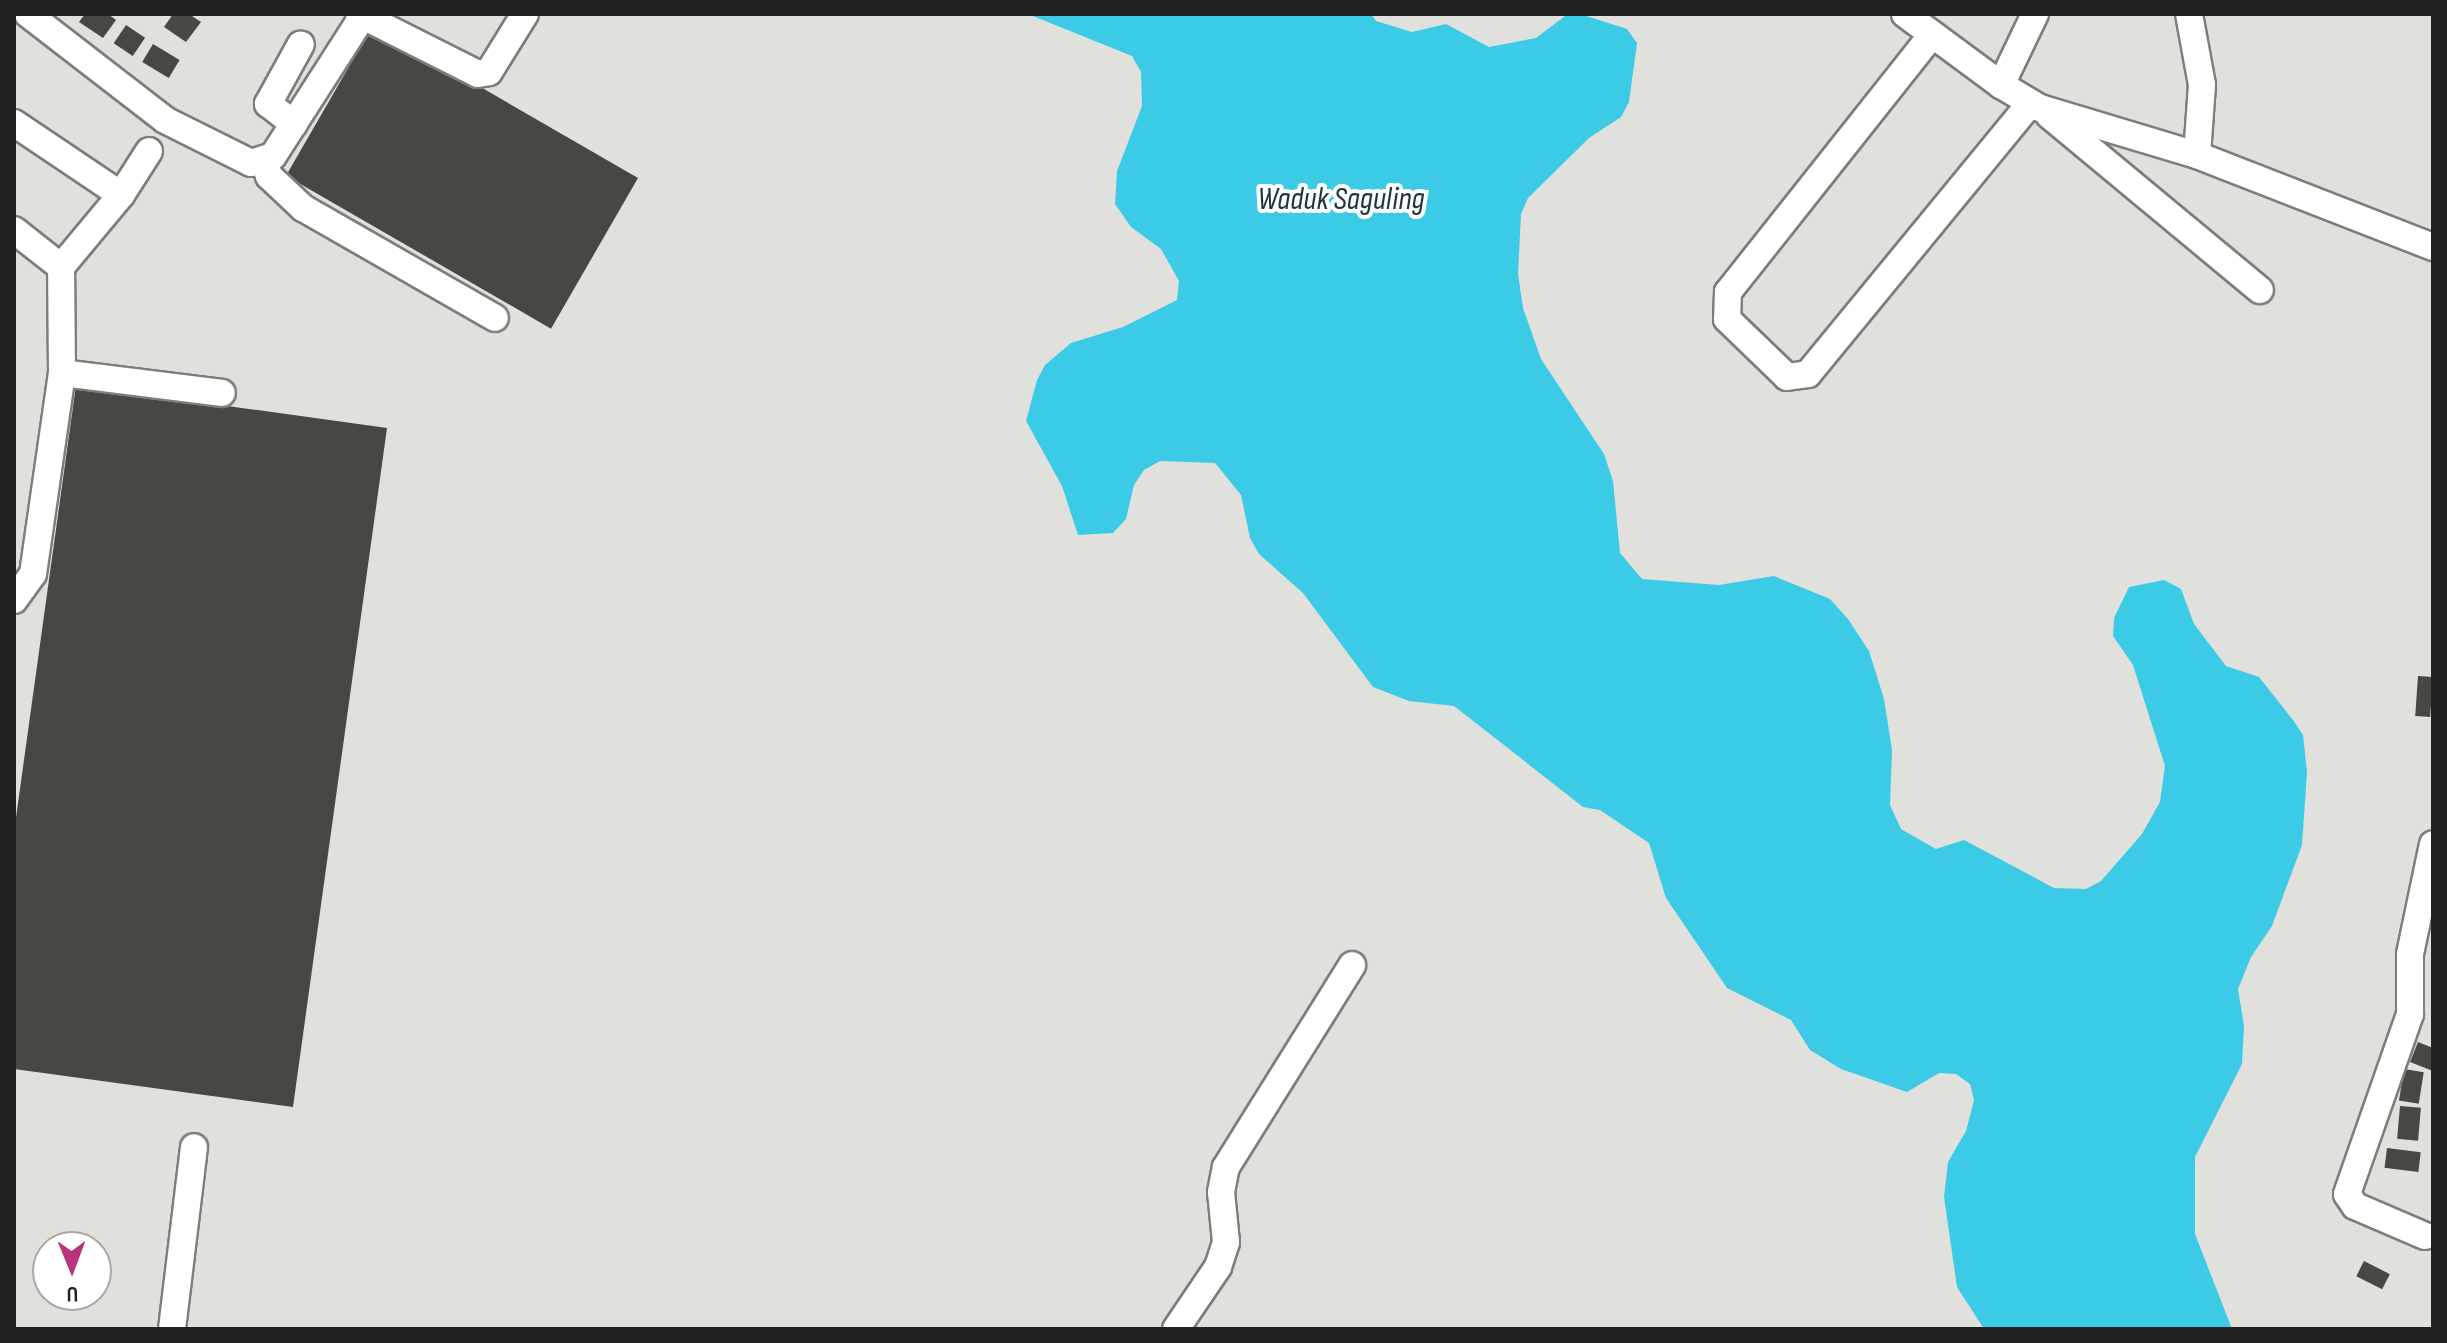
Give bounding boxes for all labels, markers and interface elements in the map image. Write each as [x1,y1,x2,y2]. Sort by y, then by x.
water label: Waduk Saguling [1257,181,1425,219]
north arrow [32,1231,112,1311]
text: U [66,1280,78,1307]

